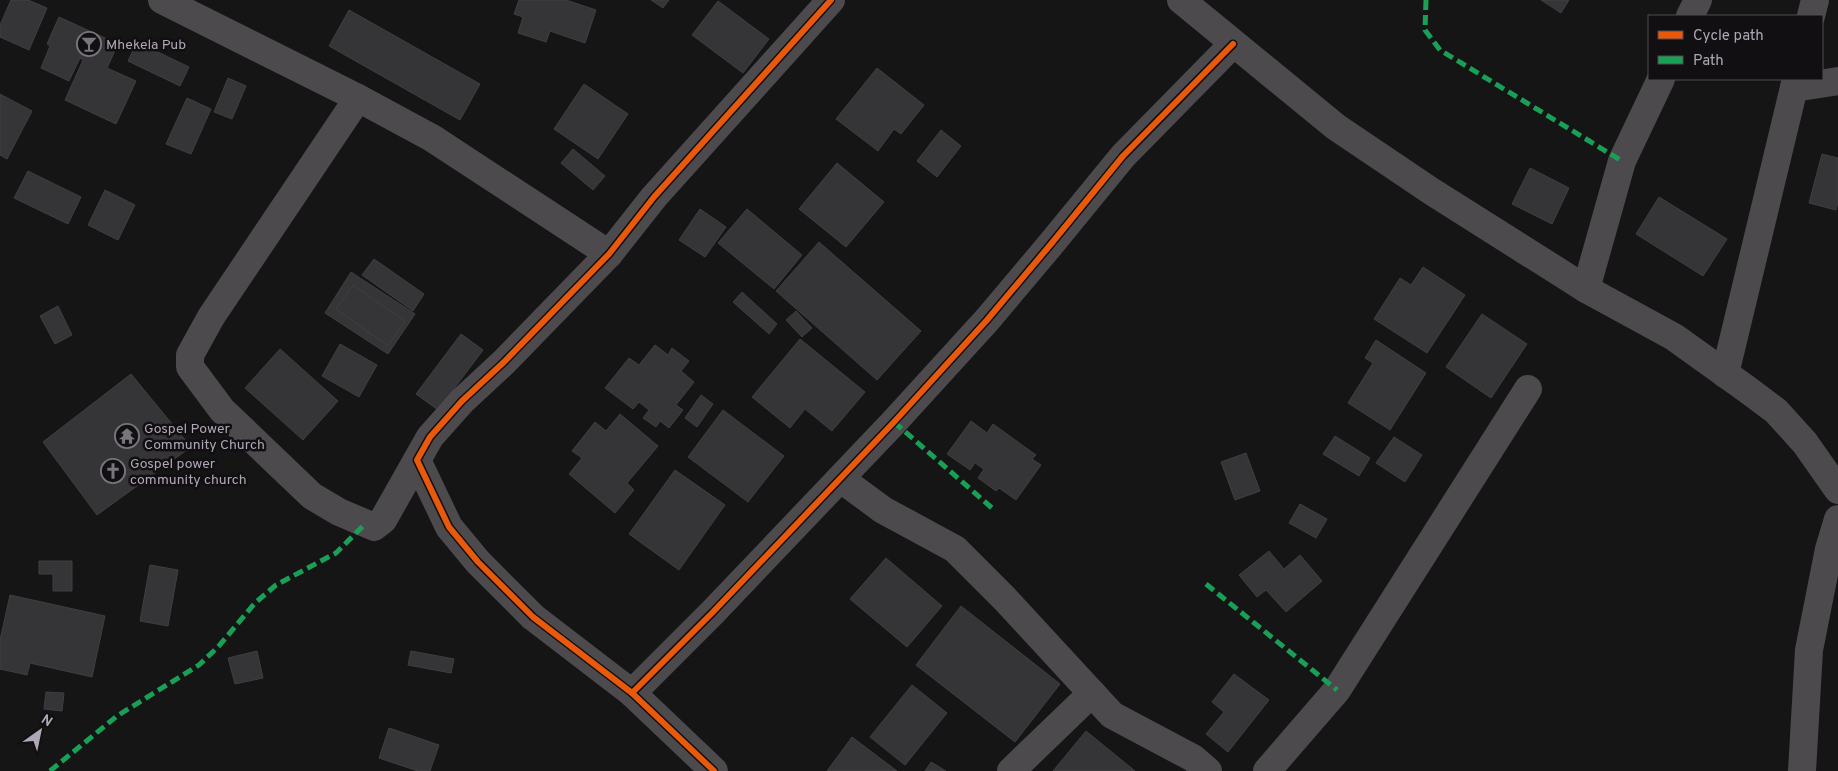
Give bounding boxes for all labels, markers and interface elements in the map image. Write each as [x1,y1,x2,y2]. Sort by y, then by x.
legend [1648,15,1823,80]
text: Cycle path [1693,27,1764,46]
bar icon: Mhekela Pub [76,31,102,57]
place label: Mhekela Pub [106,37,186,54]
text: Path [1693,52,1724,71]
place label: Gospel Power Community Church [144,421,265,454]
temple icon: Gospel Power Community Church [114,423,140,449]
place label: Gospel power community church [130,456,247,489]
church icon: Gospel power community church [100,458,126,484]
north arrow [15,706,65,756]
text: N [37,711,55,731]

